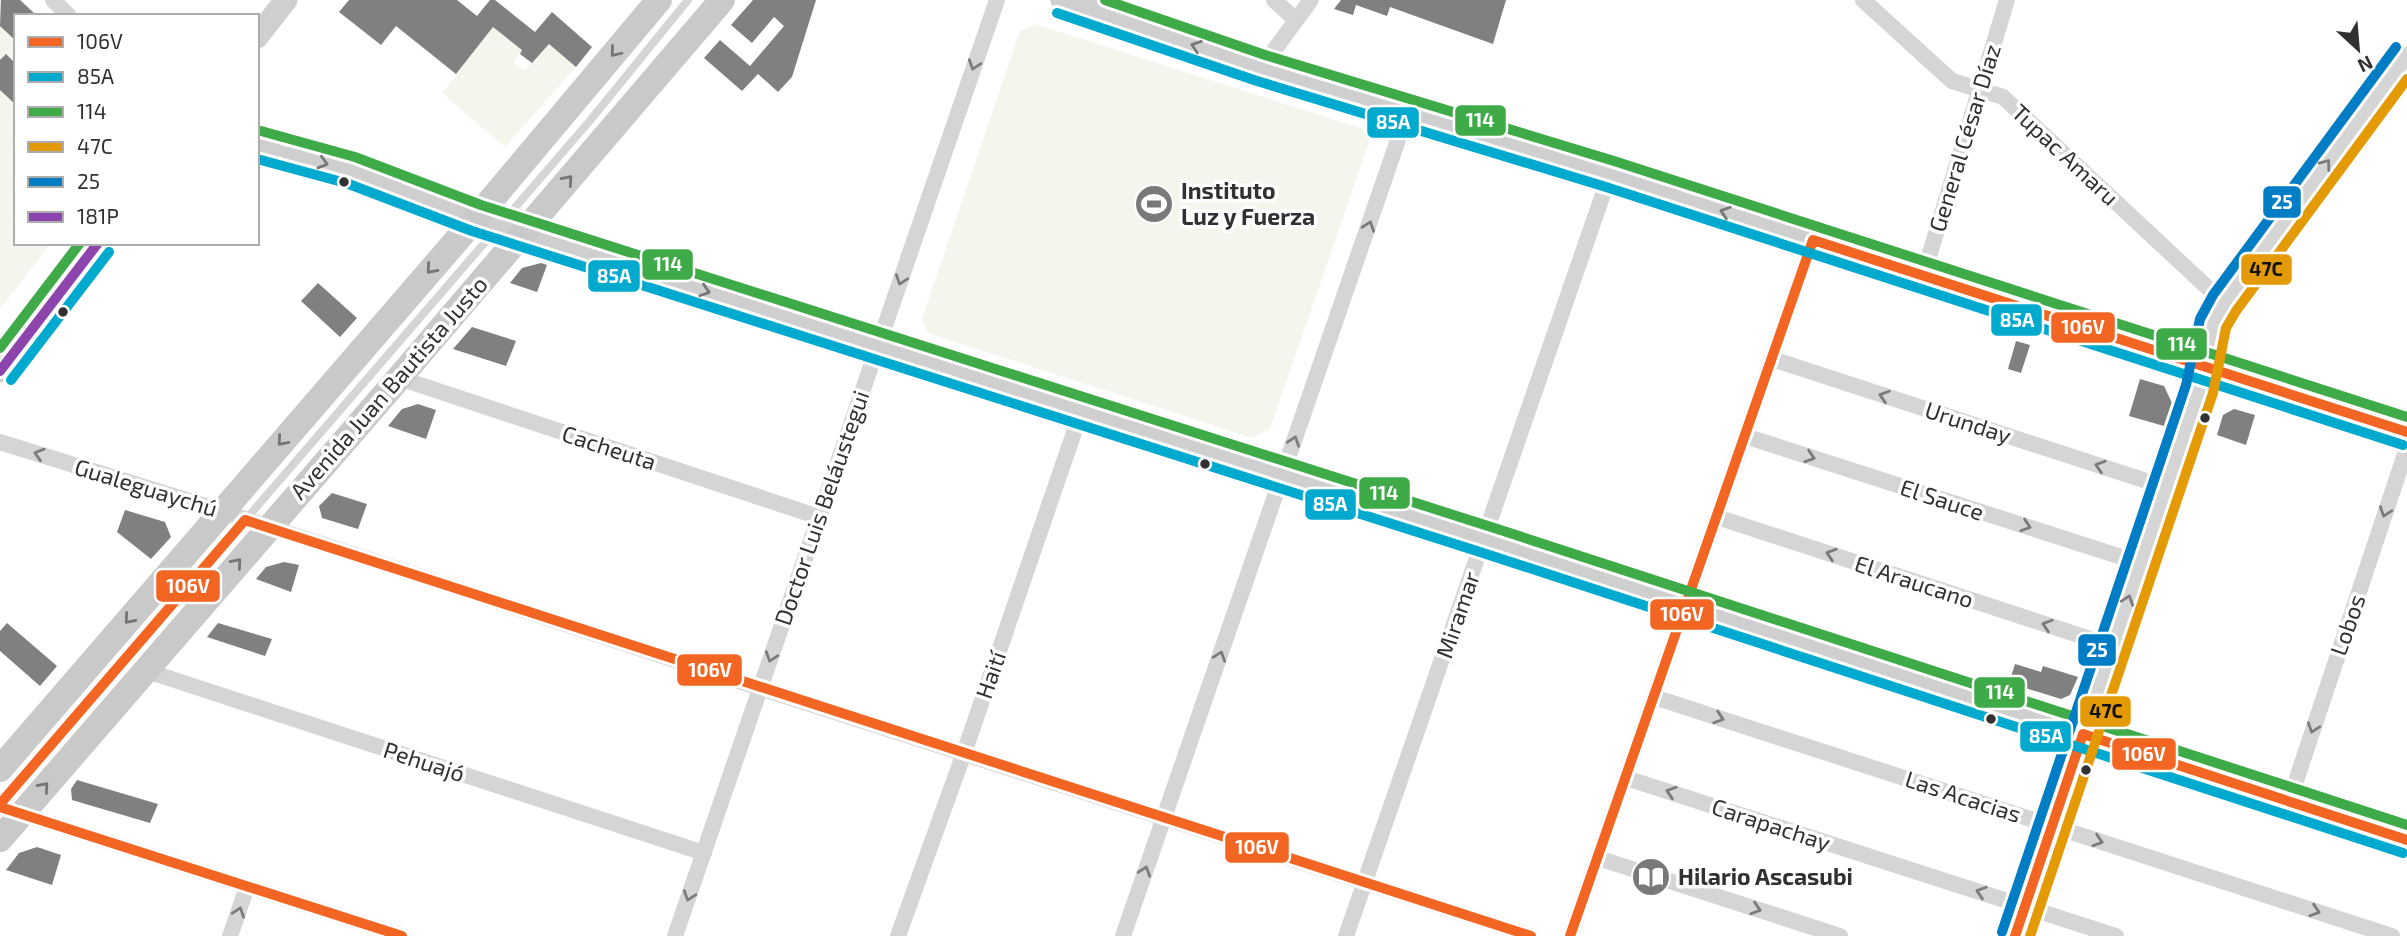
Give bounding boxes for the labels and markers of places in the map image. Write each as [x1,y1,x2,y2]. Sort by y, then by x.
unlabelled marker [337,175,351,189]
place label: Instituto Luz y Fuerza [1181,176,1315,230]
sports icon: Instituto Luz y Fuerza [1133,183,1175,225]
unlabelled marker [56,305,70,319]
unlabelled marker [2198,411,2212,425]
unlabelled marker [1198,457,1212,471]
unlabelled marker [1984,712,1998,726]
unlabelled marker [2079,763,2093,777]
library icon: Hilario Ascasubi [1630,856,1672,898]
place label: Hilario Ascasubi [1678,862,1853,890]

